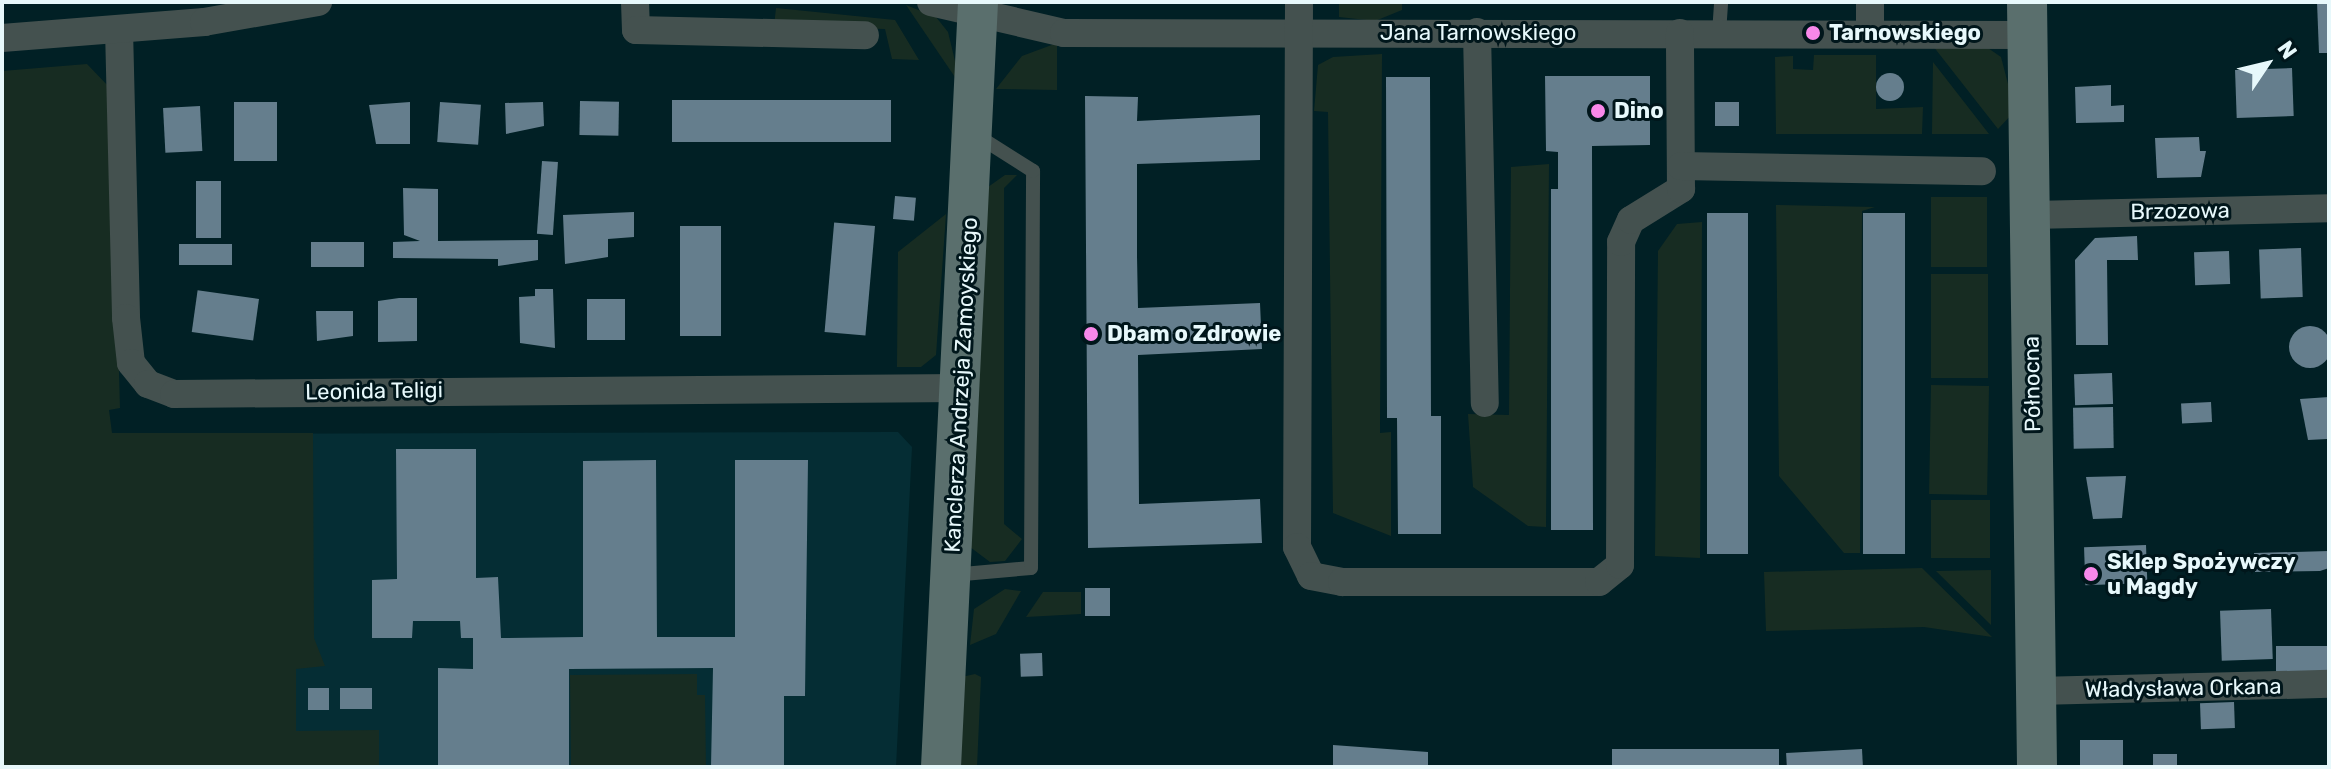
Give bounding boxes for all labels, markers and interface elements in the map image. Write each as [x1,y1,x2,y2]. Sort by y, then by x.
street label: Jana Tarnowskiego [1379,20,1577,46]
place label: Tarnowskiego [1829,20,1981,46]
marker: Tarnowskiego [1804,24,1822,42]
north arrow [2227,24,2307,104]
text: N [2271,36,2303,64]
place label: Dino [1614,98,1664,124]
marker: Dino [1589,102,1607,120]
street label: Brzozowa [2130,197,2230,225]
street label: Kanclerza Andrzeja Zamoyskiego [939,216,983,554]
place label: Dbam o Zdrowie [1107,321,1281,347]
marker: Dbam o Zdrowie [1082,325,1100,343]
street label: Północna [2018,336,2046,432]
street label: Leonida Teligi [305,377,443,405]
place label: Sklep Spożywczy u Magdy [2107,548,2296,600]
marker: Sklep Spożywczy u Magdy [2082,565,2100,583]
street label: Władysława Orkana [2084,673,2282,703]

